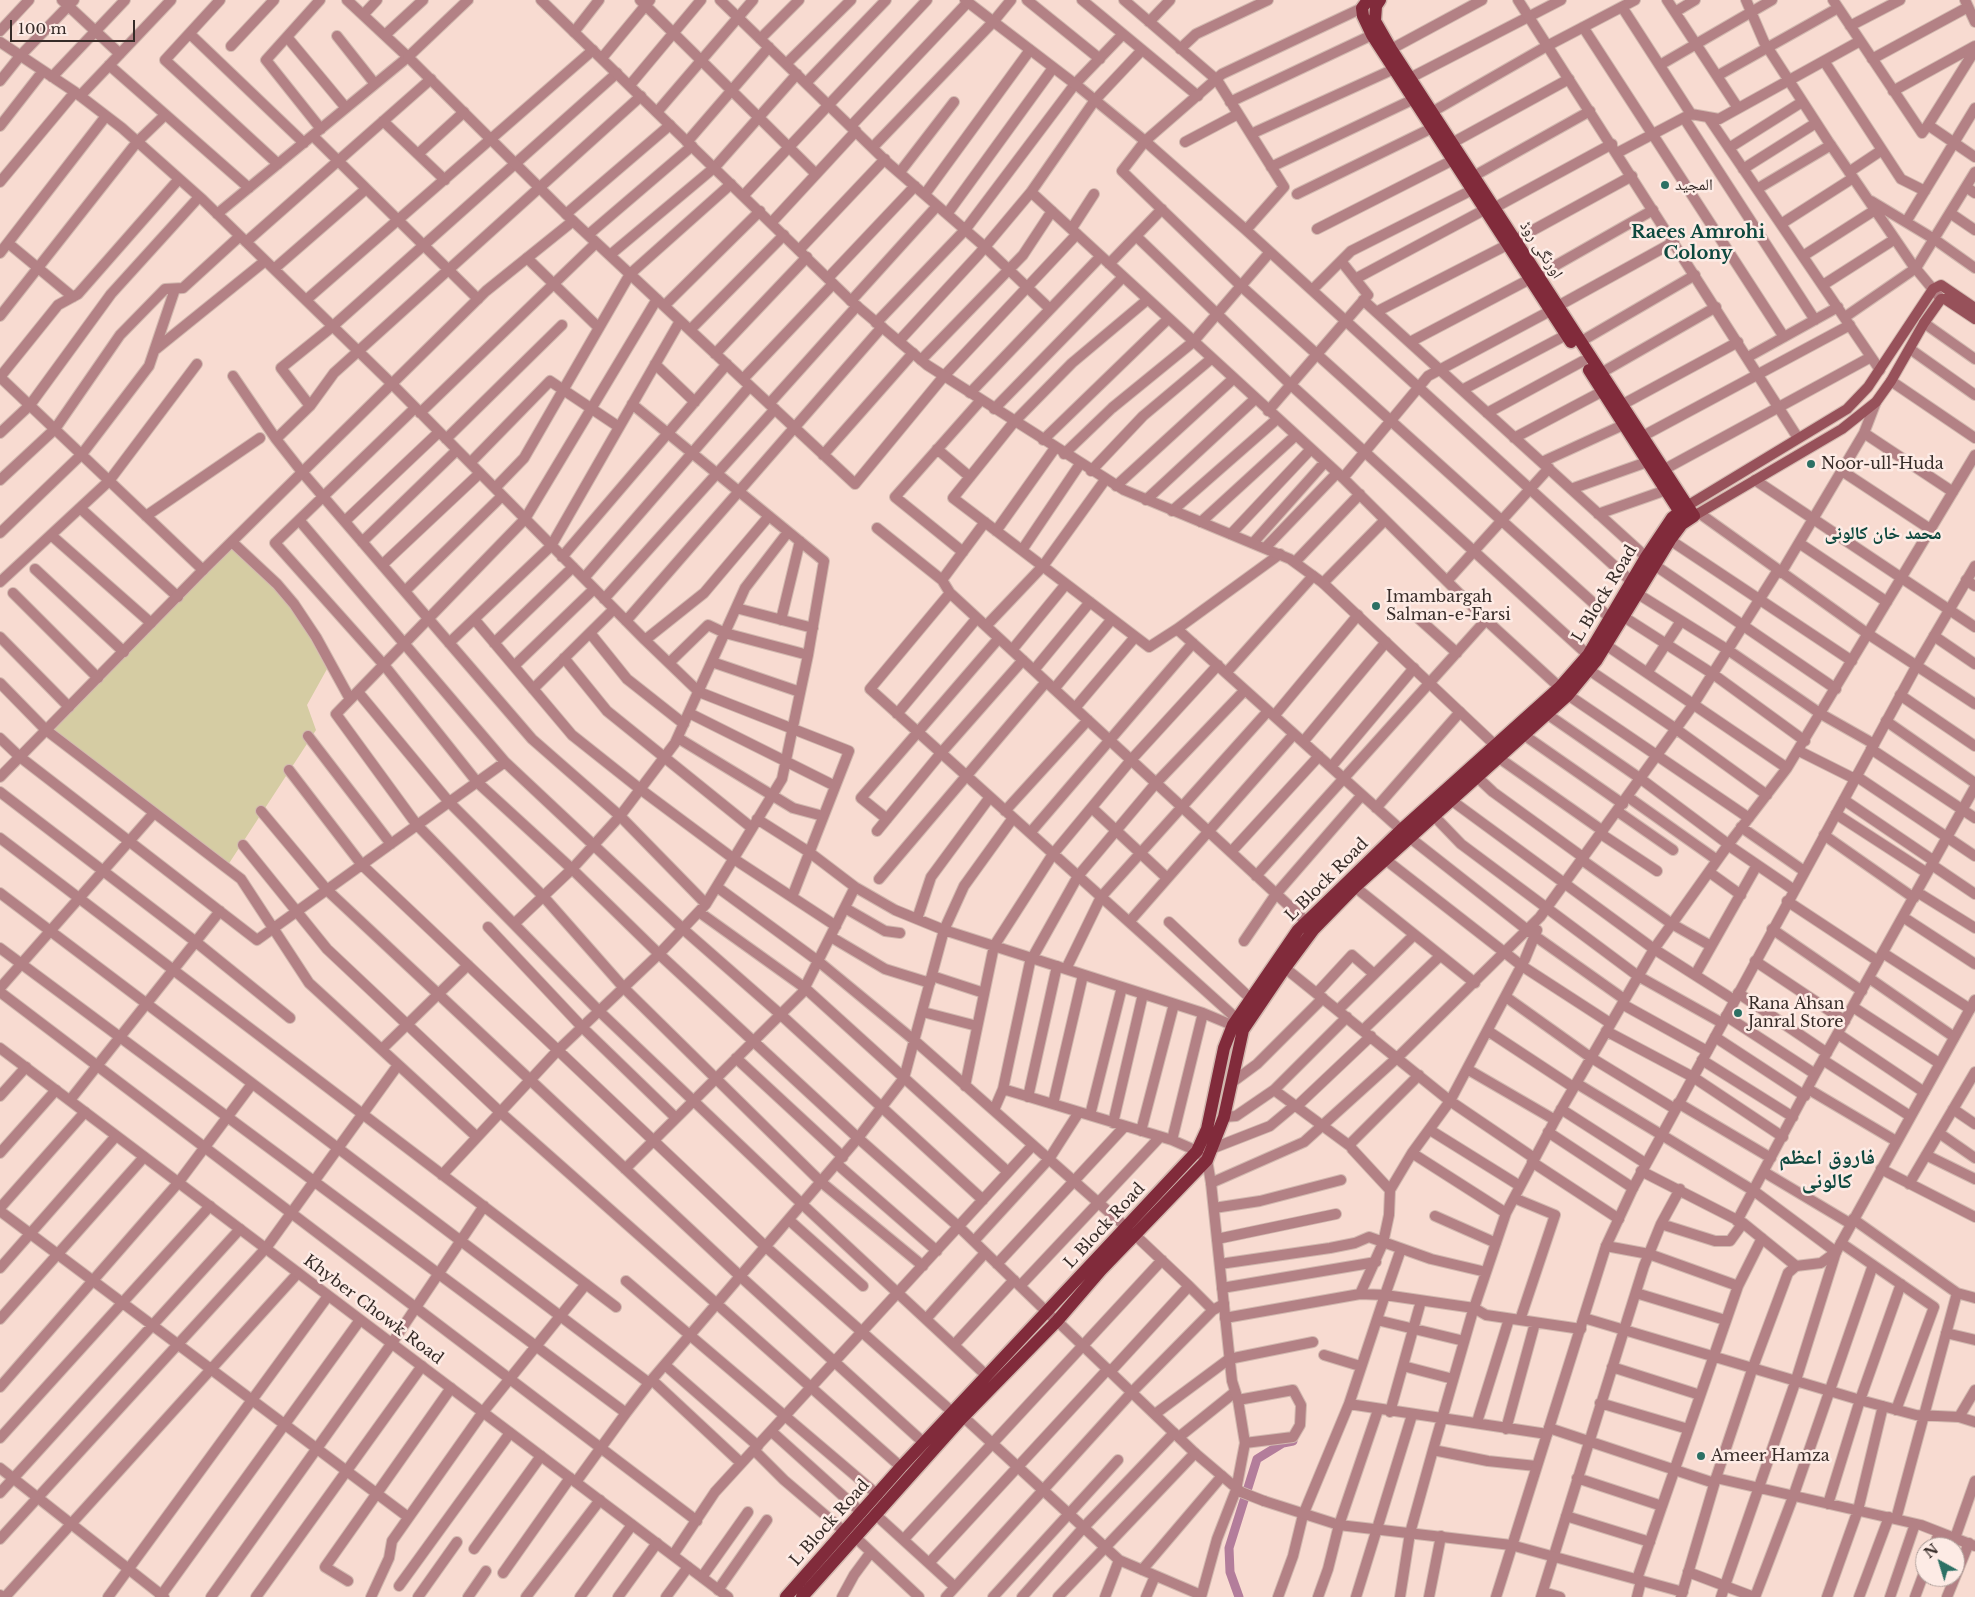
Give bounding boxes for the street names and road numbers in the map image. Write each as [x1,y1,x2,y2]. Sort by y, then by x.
street label: اورنگی روڈ [1515,217,1567,283]
street label: L Block Road [1569,542,1641,646]
street label: L Block Road [1281,834,1373,926]
street label: L Block Road [1061,1179,1149,1273]
street label: Khyber Chowk Road [299,1251,447,1369]
street label: L Block Road [786,1476,874,1570]

